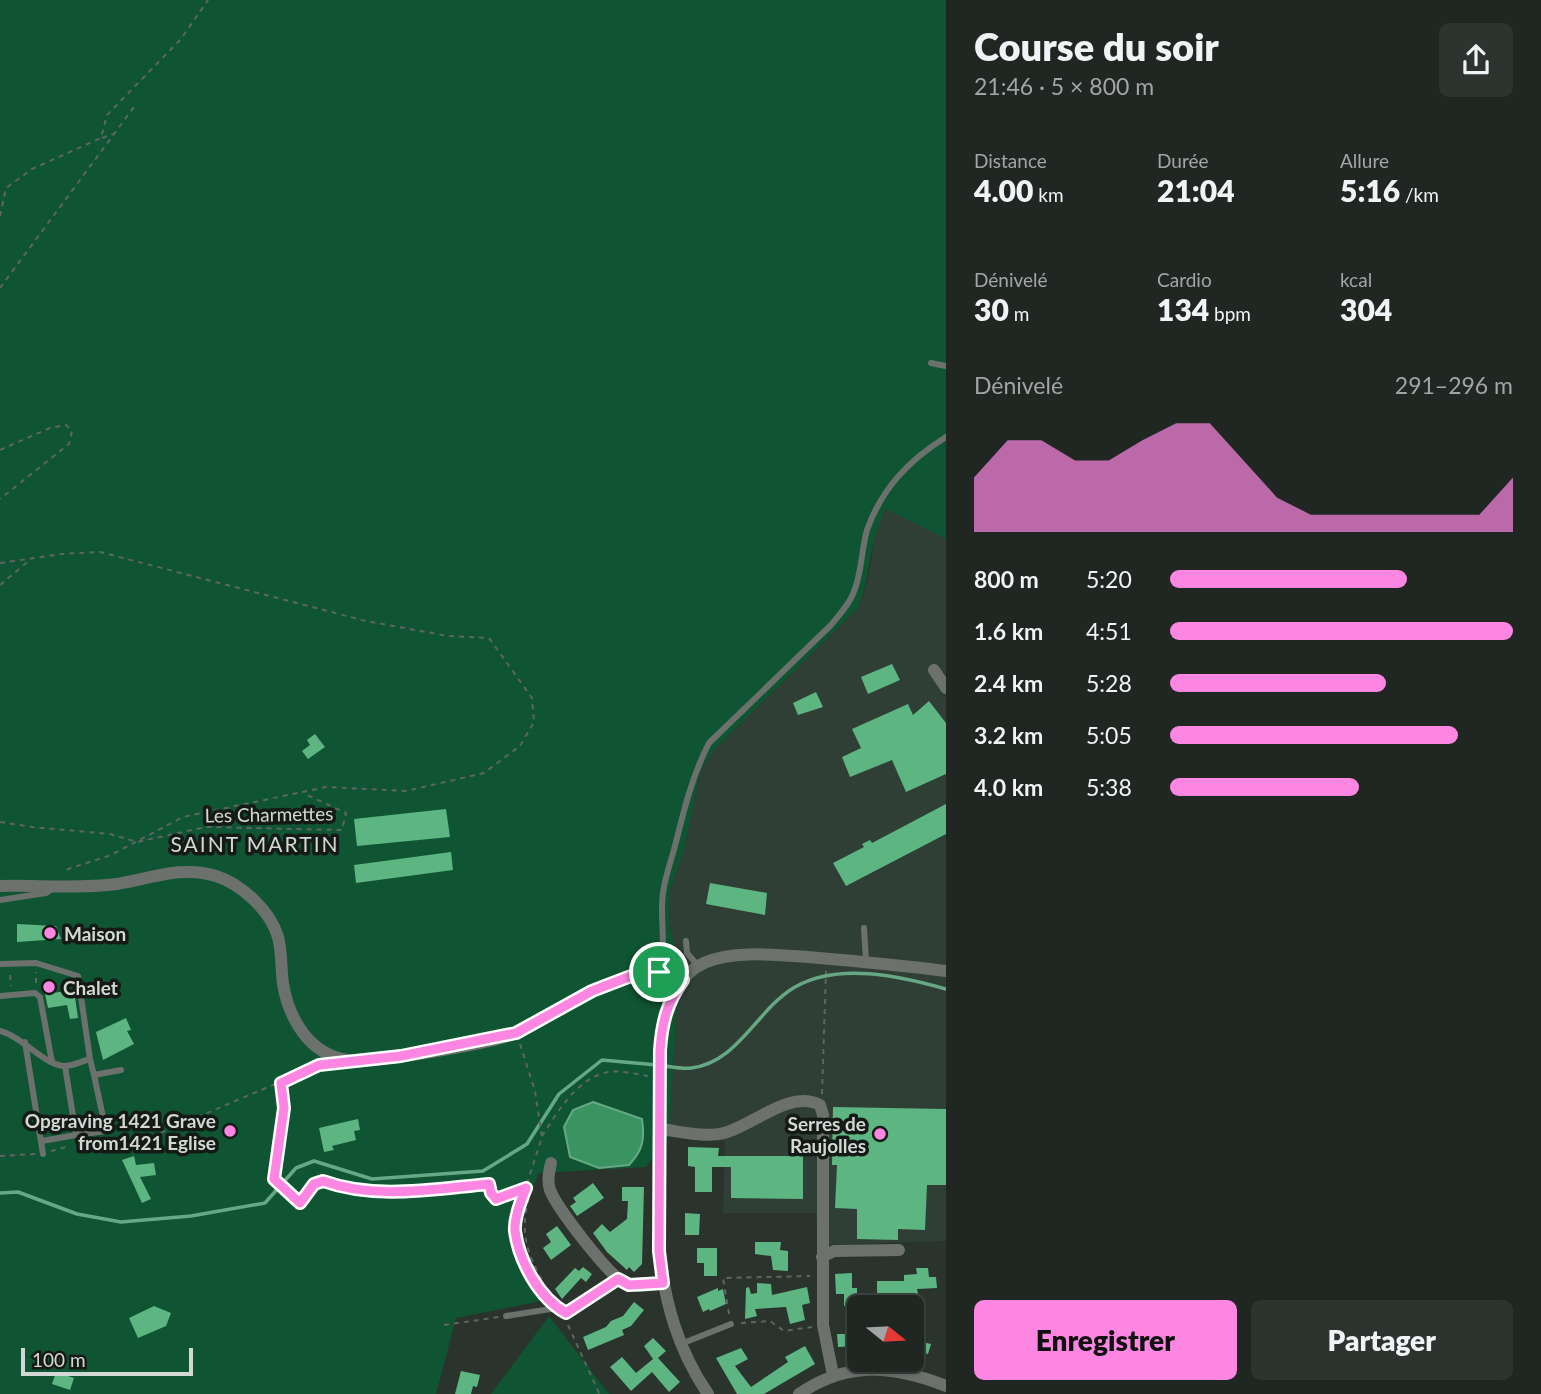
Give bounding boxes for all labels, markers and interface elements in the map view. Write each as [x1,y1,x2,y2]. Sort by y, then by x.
text: Course du soir [974,23,1219,69]
button: share [1439,23,1513,97]
text: 21:46 · 5 × 800 m [974,72,1154,100]
text: Distance [974,149,1047,172]
text: Durée [1157,149,1208,172]
text: Allure [1340,149,1389,172]
text: 4.00 [974,172,1033,208]
text: 21:04 [1157,172,1235,208]
text: 5:16 [1340,172,1400,208]
text: km [1033,183,1064,206]
text: /km [1400,183,1439,206]
text: Dénivelé [974,268,1048,291]
text: Cardio [1157,268,1212,291]
text: kcal [1340,268,1372,291]
text: 30 [974,291,1009,327]
text: 134 [1157,291,1209,327]
text: 304 [1340,291,1392,327]
text: m [1009,302,1029,325]
text: bpm [1209,302,1251,325]
text: Dénivelé [974,371,1063,399]
text: 291–296 m [1395,371,1513,399]
text: 800 m [974,565,1039,593]
text: 5:20 [1086,565,1132,593]
text: 1.6 km [974,617,1043,645]
text: 4:51 [1086,617,1132,645]
text: 2.4 km [974,669,1043,697]
text: 5:28 [1086,669,1132,697]
text: 3.2 km [974,721,1043,749]
text: 5:05 [1086,721,1132,749]
text: 4.0 km [974,773,1043,801]
text: 5:38 [1086,773,1132,801]
street label: Les Charmettes [204,801,334,827]
district label: SAINT MARTIN [170,831,340,856]
place label: Maison [64,922,126,945]
marker: Maison [42,925,58,941]
pin [629,942,689,1002]
icon: arrive [640,953,678,991]
place label: Chalet [63,976,118,999]
marker: Chalet [41,979,57,995]
place label: Opgraving 1421 Grave from1421 Eglise [25,1109,216,1154]
place label: Serres de Raujolles [788,1112,866,1157]
marker: Opgraving 1421 Grave from1421 Eglise [222,1123,238,1139]
marker: Serres de Raujolles [872,1126,888,1142]
north arrow [847,1295,924,1372]
map controls [847,1295,924,1372]
button: Enregistrer [974,1300,1237,1380]
button: Partager [1251,1300,1513,1380]
scale bar [21,1345,192,1377]
text: 100 m [32,1348,86,1371]

